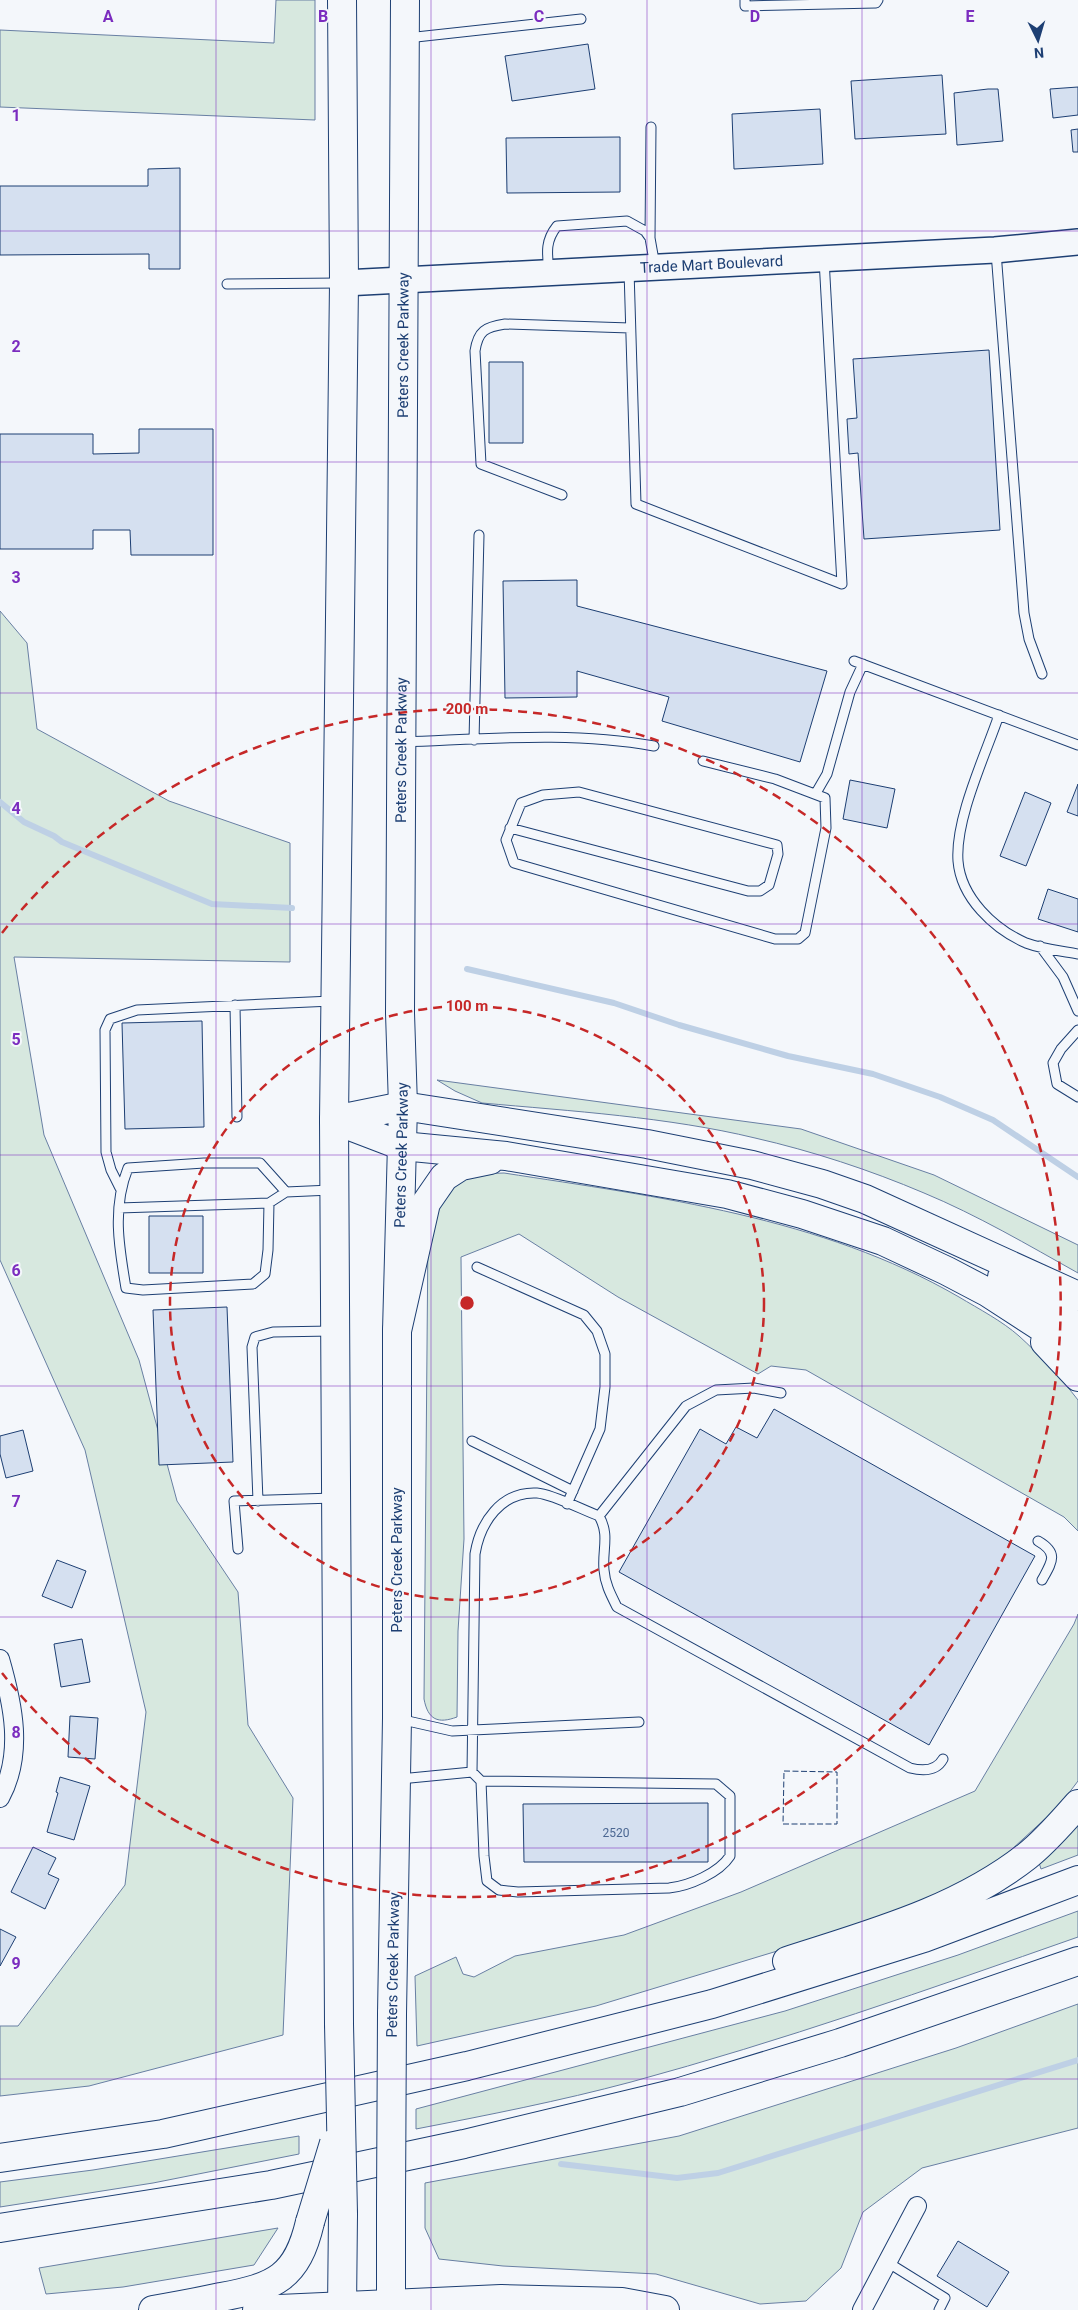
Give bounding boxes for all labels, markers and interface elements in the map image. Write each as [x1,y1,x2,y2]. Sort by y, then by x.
text: A [103,7,114,26]
text: B [318,7,328,26]
text: C [534,7,544,26]
text: D [750,7,760,26]
text: E [966,7,975,26]
north arrow [1013,15,1063,65]
text: N [1034,45,1045,61]
text: 1 [11,106,21,125]
street label: Trade Mart Boulevard [639,252,784,277]
street label: Peters Creek Parkway [394,272,413,418]
text: 2 [11,337,21,356]
text: 3 [11,568,21,587]
street label: Peters Creek Parkway [392,677,411,823]
text: 200 m [446,700,488,718]
text: 4 [11,799,21,818]
text: 100 m [446,997,488,1015]
text: 5 [11,1030,21,1049]
street label: Peters Creek Parkway [391,1082,412,1228]
text: 6 [11,1261,21,1280]
centre of rings [458,1294,476,1312]
street label: Peters Creek Parkway [388,1487,406,1633]
text: 7 [11,1492,21,1511]
text: 8 [11,1723,21,1742]
house number: 2520 [603,1826,630,1840]
street label: Peters Creek Parkway [383,1892,403,2038]
text: 9 [11,1954,21,1973]

